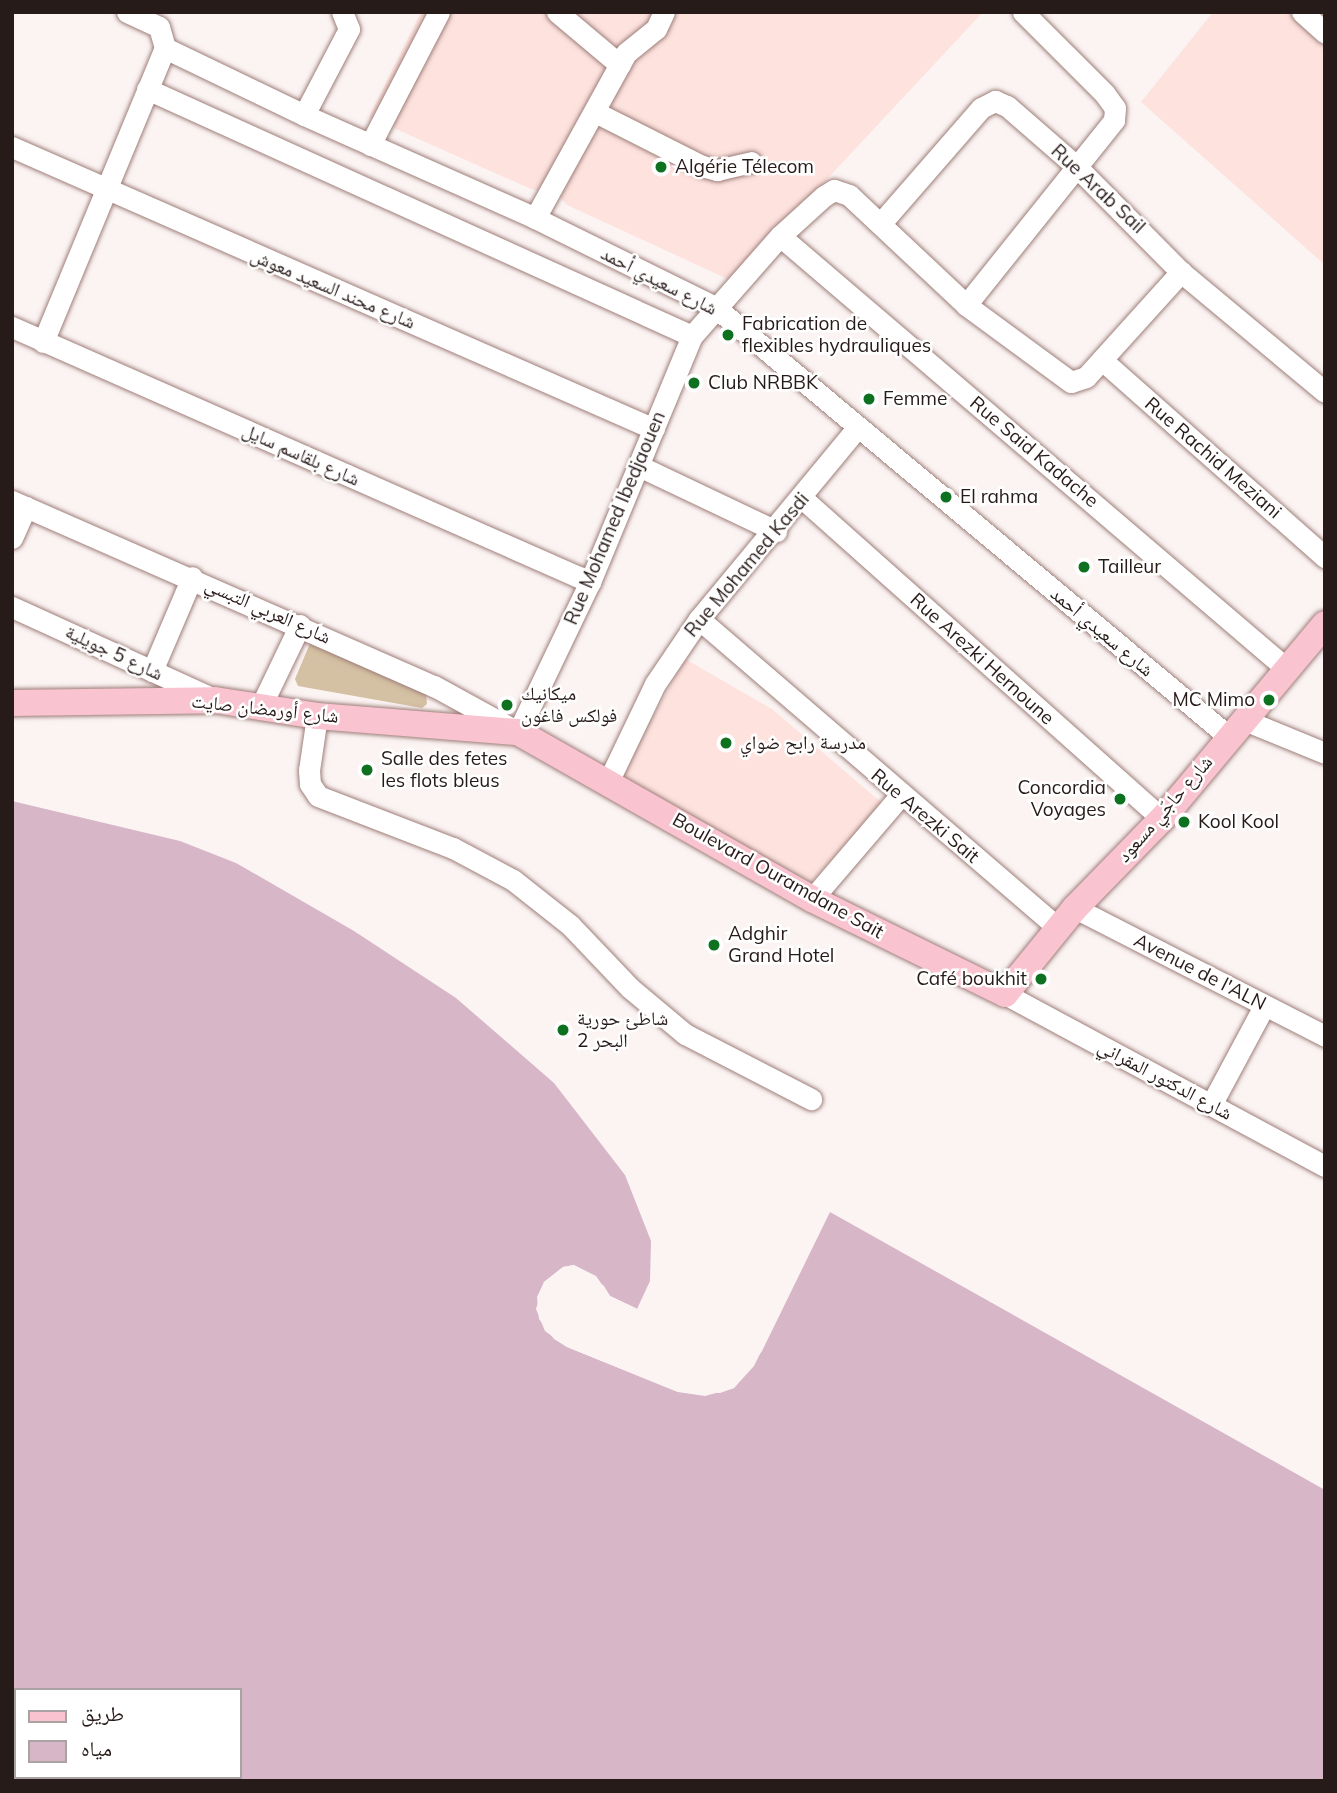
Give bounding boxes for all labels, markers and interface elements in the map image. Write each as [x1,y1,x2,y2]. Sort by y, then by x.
street label: Rue Arab Sail [1046,140,1150,238]
place label: Algérie Télecom [675,156,814,178]
marker: Algérie Télecom [653,159,669,175]
street label: شارع سعيدي أحمد [597,242,721,320]
street label: شارع محند السعيد معوش [247,244,419,334]
place label: Fabrication de flexibles hydrauliques [742,313,931,357]
marker: Fabrication de flexibles hydrauliques [720,327,736,343]
place label: Club NRBBK [708,372,818,394]
marker: Club NRBBK [686,375,702,391]
place label: Femme [883,388,947,410]
marker: Femme [861,391,877,407]
street label: Rue Said Kadache [965,392,1103,512]
street label: Rue Rachid Meziani [1140,393,1286,523]
street label: Rue Mohamed Ibedjaouen [560,408,670,628]
street label: شارع بلقاسم سايل [239,419,363,491]
place label: El rahma [960,486,1038,508]
street label: Rue Mohamed Kasdi [680,488,814,642]
marker: El rahma [938,489,954,505]
place label: Tailleur [1098,556,1161,578]
marker: Tailleur [1076,559,1092,575]
street label: شارع العربي التبسي [202,573,334,649]
street label: شارع سعيدي أحمد [1046,582,1158,682]
street label: Rue Arezki Hernoune [905,588,1059,730]
street label: شارع 5 جويلية [62,620,166,686]
place label: ميكانيك فولكس فاغون [521,683,617,727]
place label: MC Mimo [1172,689,1255,711]
street label: شارع أورمضان صايت [190,690,340,728]
marker: MC Mimo [1261,692,1277,708]
marker: ميكانيك فولكس فاغون [499,697,515,713]
place label: مدرسة رابح ضواي [740,732,866,754]
marker: مدرسة رابح ضواي [718,735,734,751]
place label: Salle des fetes les flots bleus [381,748,507,792]
street label: شارع حاجّي مسعود [1112,751,1218,867]
marker: Salle des fetes les flots bleus [359,762,375,778]
street label: Rue Arezki Sait [866,764,984,868]
place label: Concordia Voyages [1018,777,1106,821]
marker: Concordia Voyages [1112,791,1128,807]
street label: Boulevard Ouramdane Sait [668,808,888,944]
place label: Kool Kool [1198,811,1279,833]
marker: Kool Kool [1176,814,1192,830]
place label: Adghir Grand Hotel [728,923,834,967]
street label: Avenue de l'ALN [1130,929,1270,1015]
marker: Adghir Grand Hotel [706,937,722,953]
place label: Café boukhit [916,968,1027,990]
marker: Café boukhit [1033,971,1049,987]
place label: شاطئ حورية البحر 2 [577,1008,668,1052]
marker: شاطئ حورية البحر 2 [555,1022,571,1038]
street label: شارع الدكتور المقراني [1094,1035,1236,1125]
legend [14,1688,242,1779]
text: طريق [81,1700,124,1726]
text: مياه [81,1735,112,1761]

